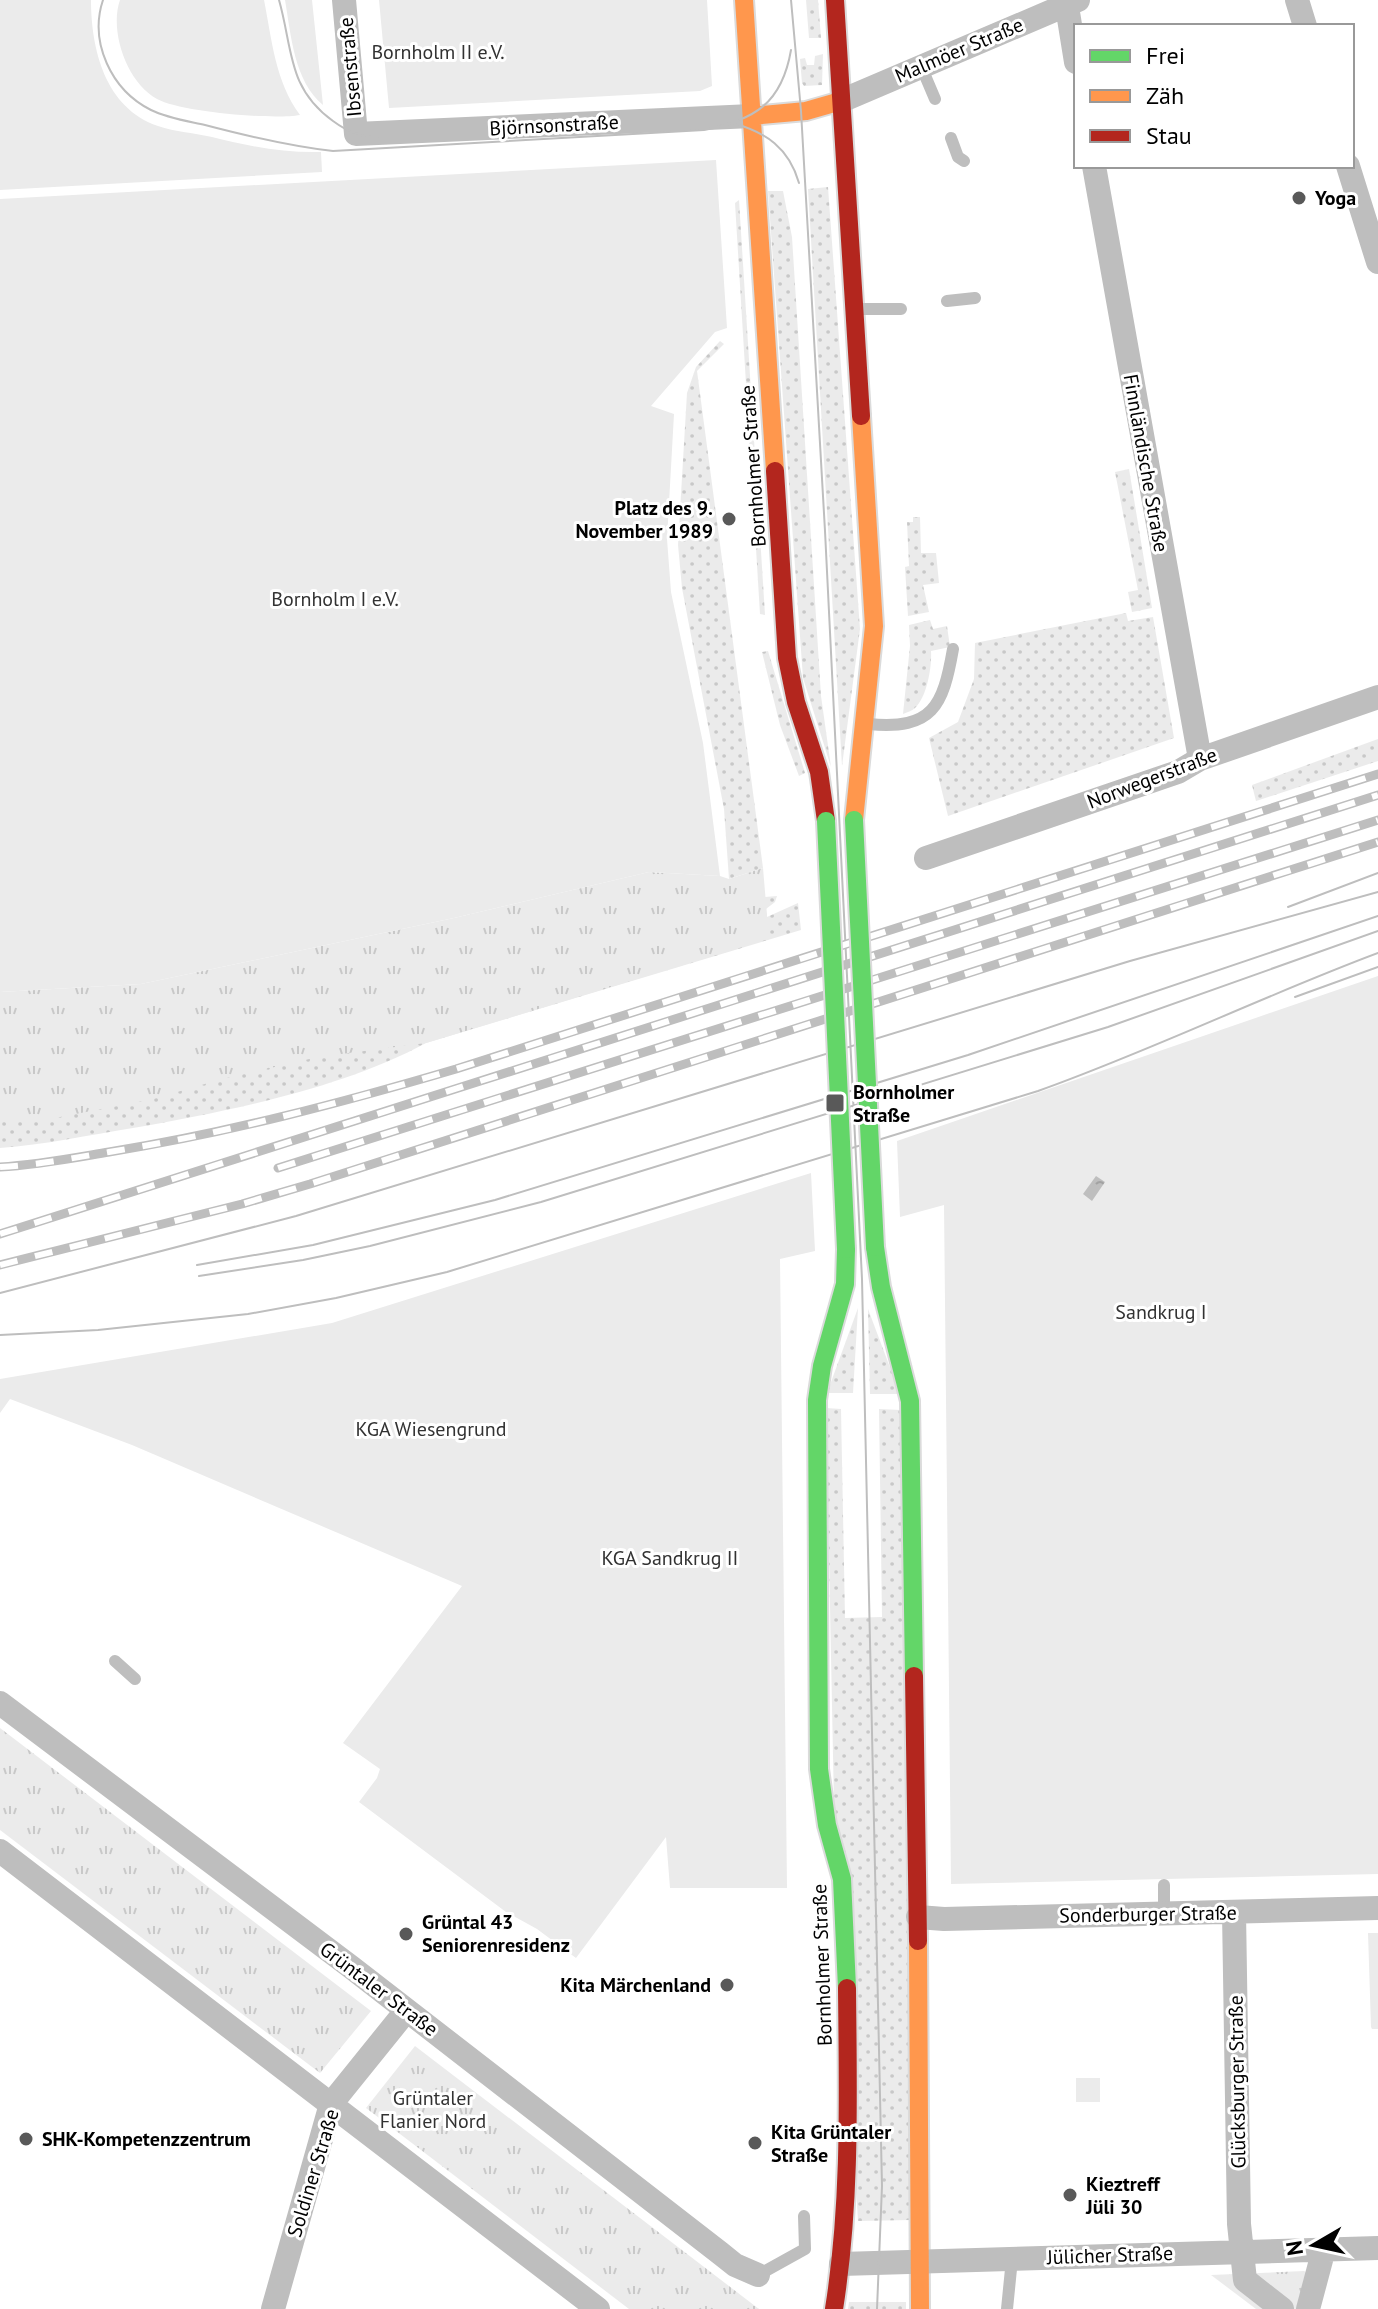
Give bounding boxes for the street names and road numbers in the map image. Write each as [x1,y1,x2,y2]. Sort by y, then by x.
street label: Malmöer Straße [891,11,1027,89]
street label: Ibsenstraße [333,16,367,118]
street label: Björnsonstraße [489,109,619,141]
street label: Finnländische Straße [1118,372,1174,554]
street label: Bornholmer Straße [734,384,772,548]
street label: Norwegerstraße [1083,741,1221,815]
street label: Bornholmer Straße [806,1883,838,2047]
street label: Sonderburger Straße [1059,1899,1237,1929]
street label: Grüntaler Straße [315,1936,443,2042]
street label: Glücksburger Straße [1222,1995,1252,2169]
street label: Soldiner Straße [281,2106,345,2240]
street label: Jülicher Straße [1045,2240,1174,2270]

